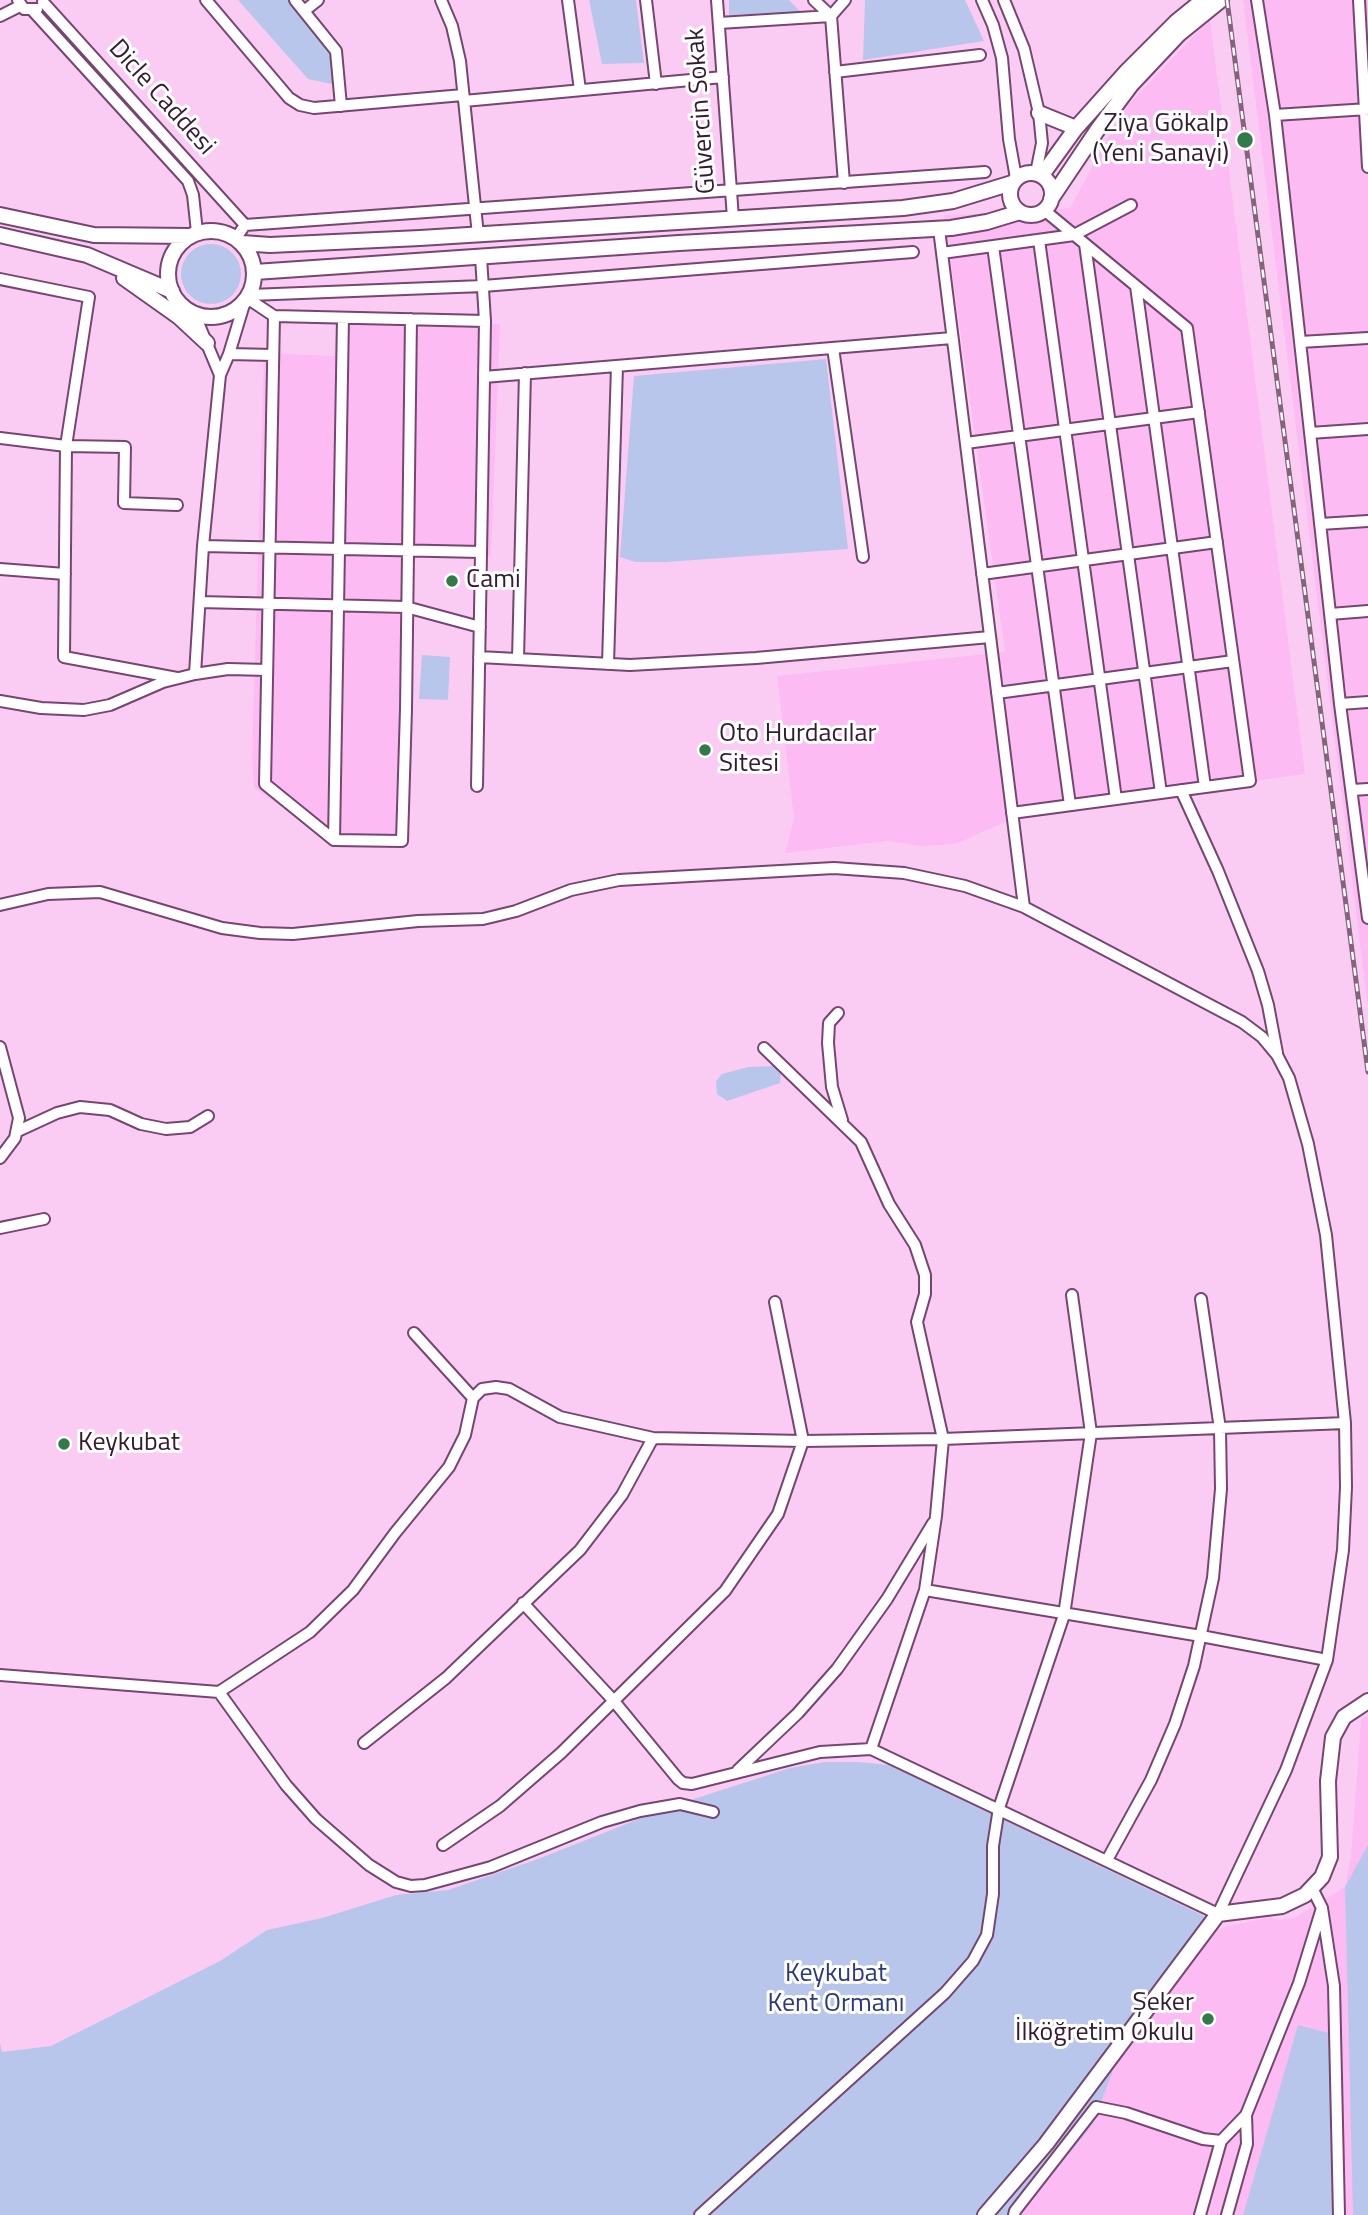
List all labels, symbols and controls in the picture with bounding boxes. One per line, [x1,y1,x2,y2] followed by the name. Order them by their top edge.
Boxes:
[681,27,723,195] street label: Güvercin Sokak
[101,34,221,162] street label: Dicle Caddesi
[1092,109,1229,170] place label: Ziya Gökalp (Yeni Sanayi)
[1235,130,1255,150] marker: Ziya Gökalp (Yeni Sanayi)
[466,565,521,597] place label: Cami
[444,573,460,589] marker: Cami
[719,719,877,780] place label: Oto Hurdacılar Sitesi
[697,742,713,758] marker: Oto Hurdacılar Sitesi
[78,1428,180,1460] place label: Keykubat
[56,1436,72,1452] marker: Keykubat
[768,1959,904,2021] park label: Keykubat Kent Ormanı
[1015,1988,1194,2050] place label: Şeker İlköğretim Okulu
[1200,2011,1216,2027] marker: Şeker İlköğretim Okulu

